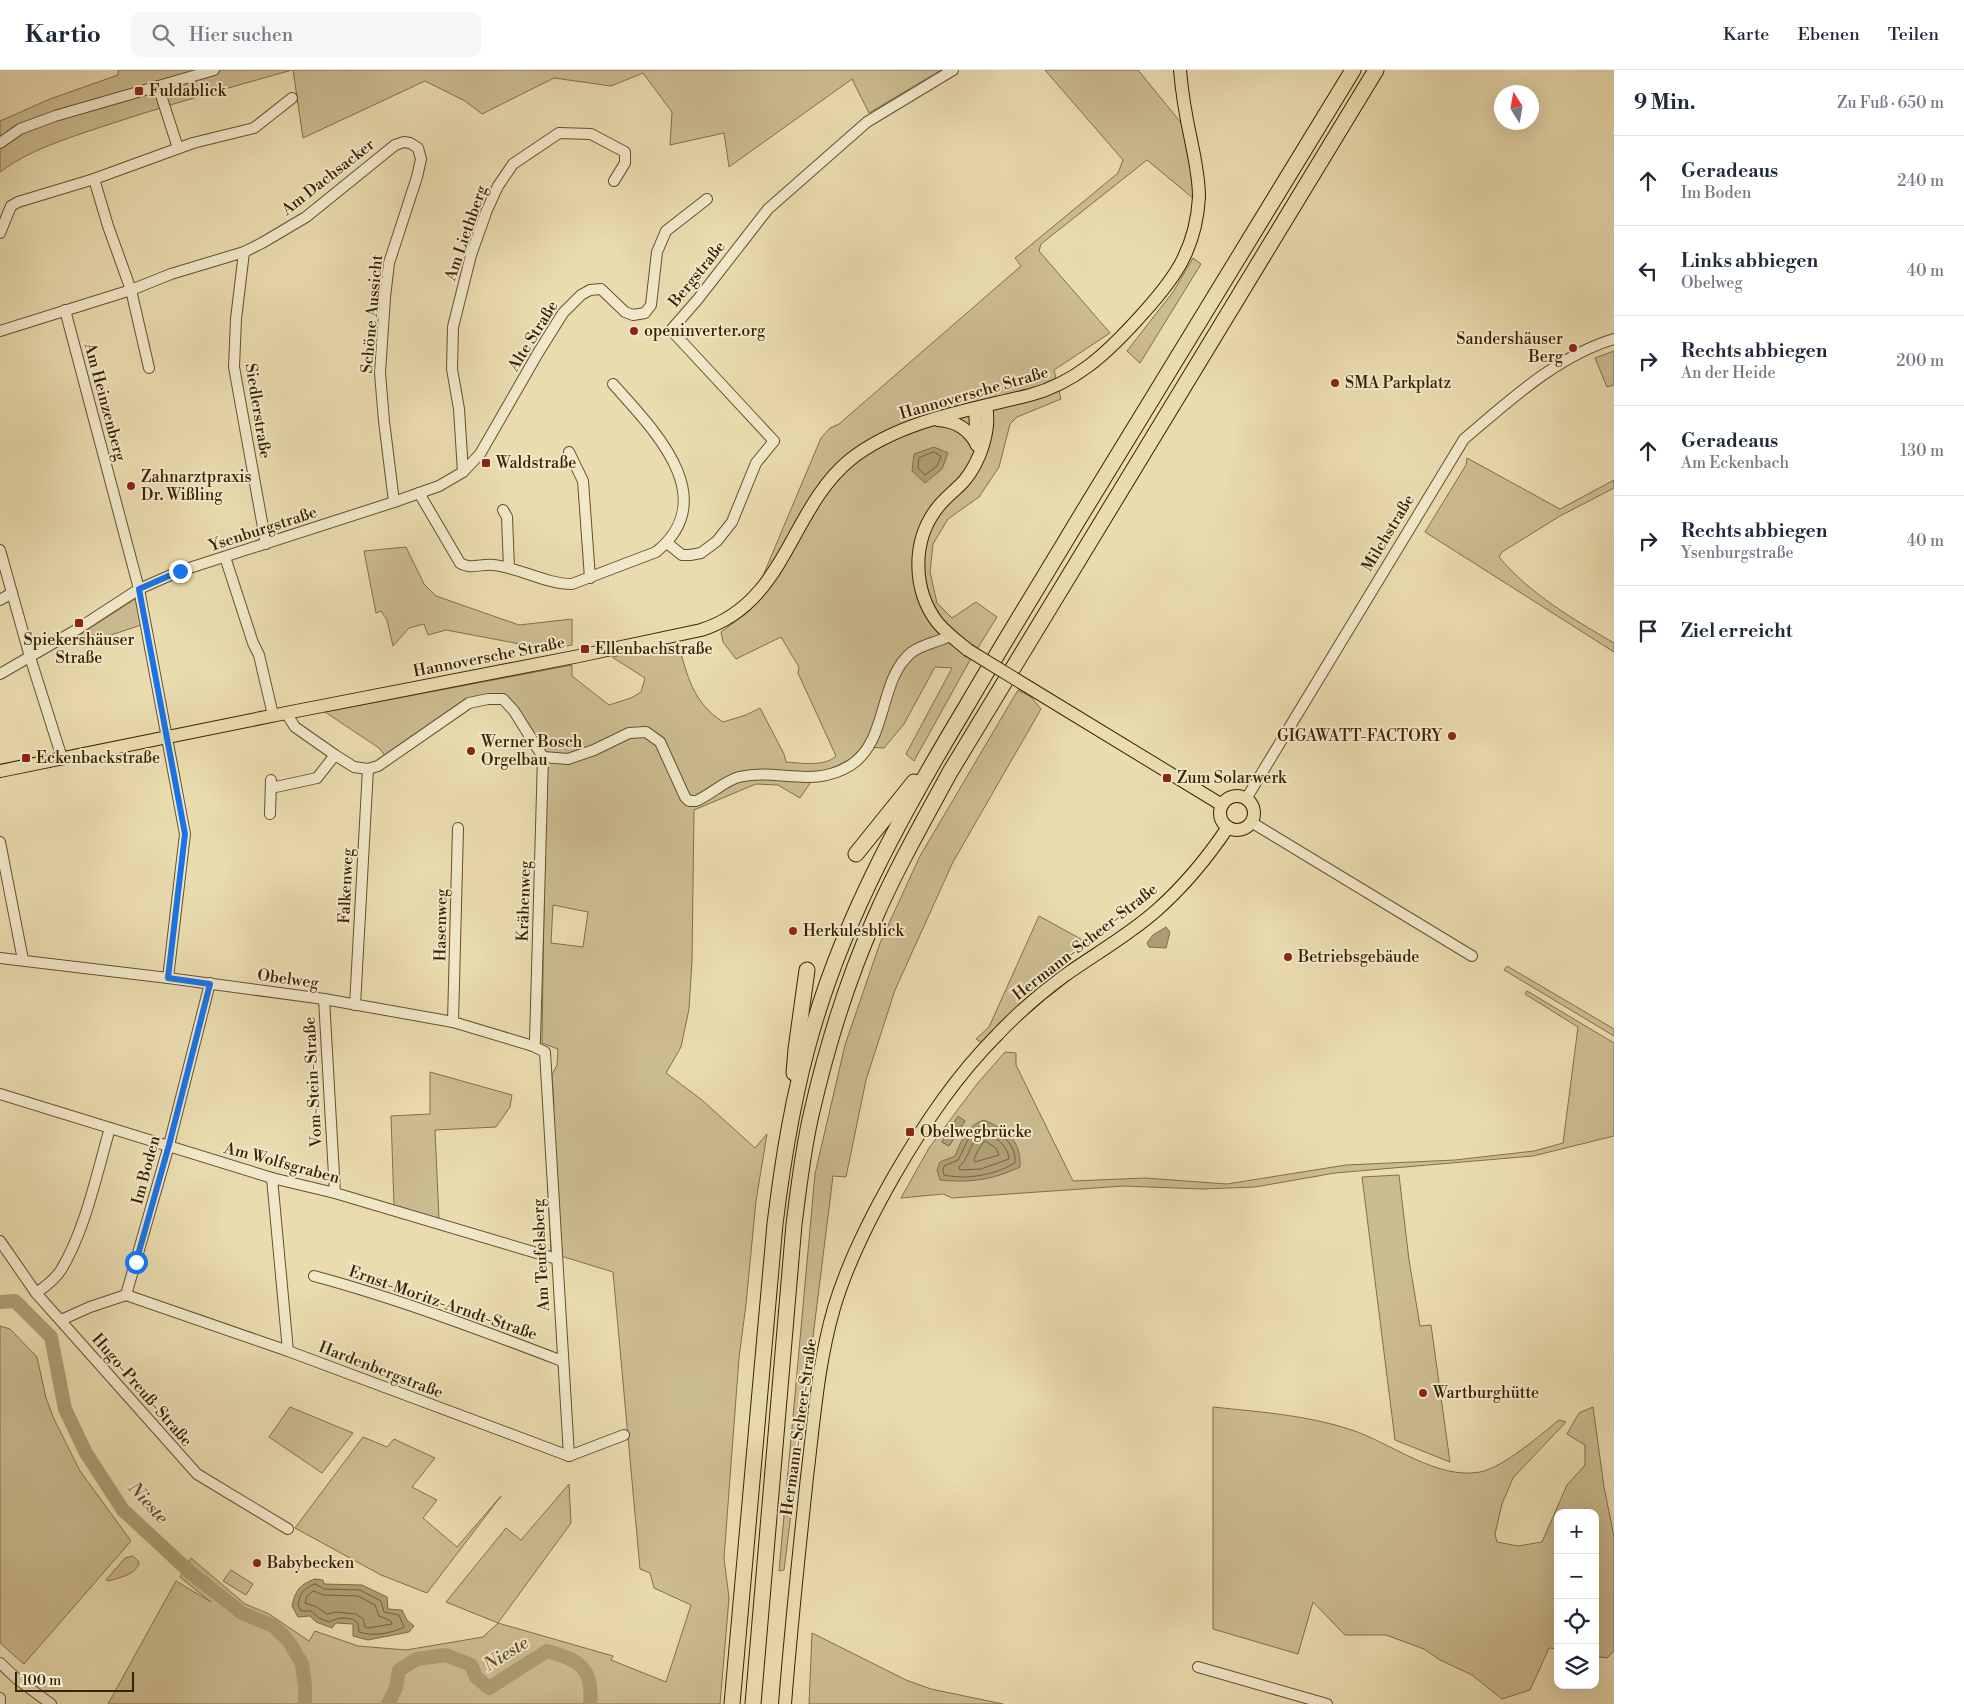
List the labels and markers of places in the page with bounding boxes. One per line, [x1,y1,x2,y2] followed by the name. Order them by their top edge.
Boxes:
[149,81,228,101] place label: Fuldablick
[133,85,145,97] marker: Fuldablick
[644,321,766,341] place label: openinverter.org
[628,325,640,337] marker: openinverter.org
[1456,329,1564,367] place label: Sandershäuser Berg
[1567,342,1579,354] marker: Sandershäuser Berg
[1345,373,1451,393] place label: SMA Parkplatz
[1329,377,1341,389] marker: SMA Parkplatz
[495,453,576,473] place label: Waldstraße
[480,457,492,469] marker: Waldstraße
[141,467,252,505] place label: Zahnarztpraxis Dr. Wißling
[125,480,137,492] marker: Zahnarztpraxis Dr. Wißling
[73,617,85,629] marker: Spiekershäuser Straße
[24,630,134,668] place label: Spiekershäuser Straße
[595,639,713,659] place label: Ellenbachstraße
[579,643,591,655] marker: Ellenbachstraße
[1277,726,1443,746] place label: GIGAWATT-FACTORY
[1446,730,1458,742] marker: GIGAWATT-FACTORY
[480,732,583,770] place label: Werner Bosch Orgelbau
[465,745,477,757] marker: Werner Bosch Orgelbau
[36,748,160,768] place label: Eckenbackstraße
[20,752,32,764] marker: Eckenbackstraße
[1177,768,1288,788] place label: Zum Solarwerk
[1161,772,1173,784] marker: Zum Solarwerk
[803,921,906,941] place label: Herkulesblick
[787,925,799,937] marker: Herkulesblick
[1297,947,1419,967] place label: Betriebsgebäude
[1282,951,1294,963] marker: Betriebsgebäude
[920,1122,1032,1142] place label: Obelwegbrücke
[904,1126,916,1138] marker: Obelwegbrücke
[1432,1383,1539,1403] place label: Wartburghütte
[1417,1387,1429,1399] marker: Wartburghütte
[266,1553,355,1573] place label: Babybecken
[251,1557,263,1569] marker: Babybecken

